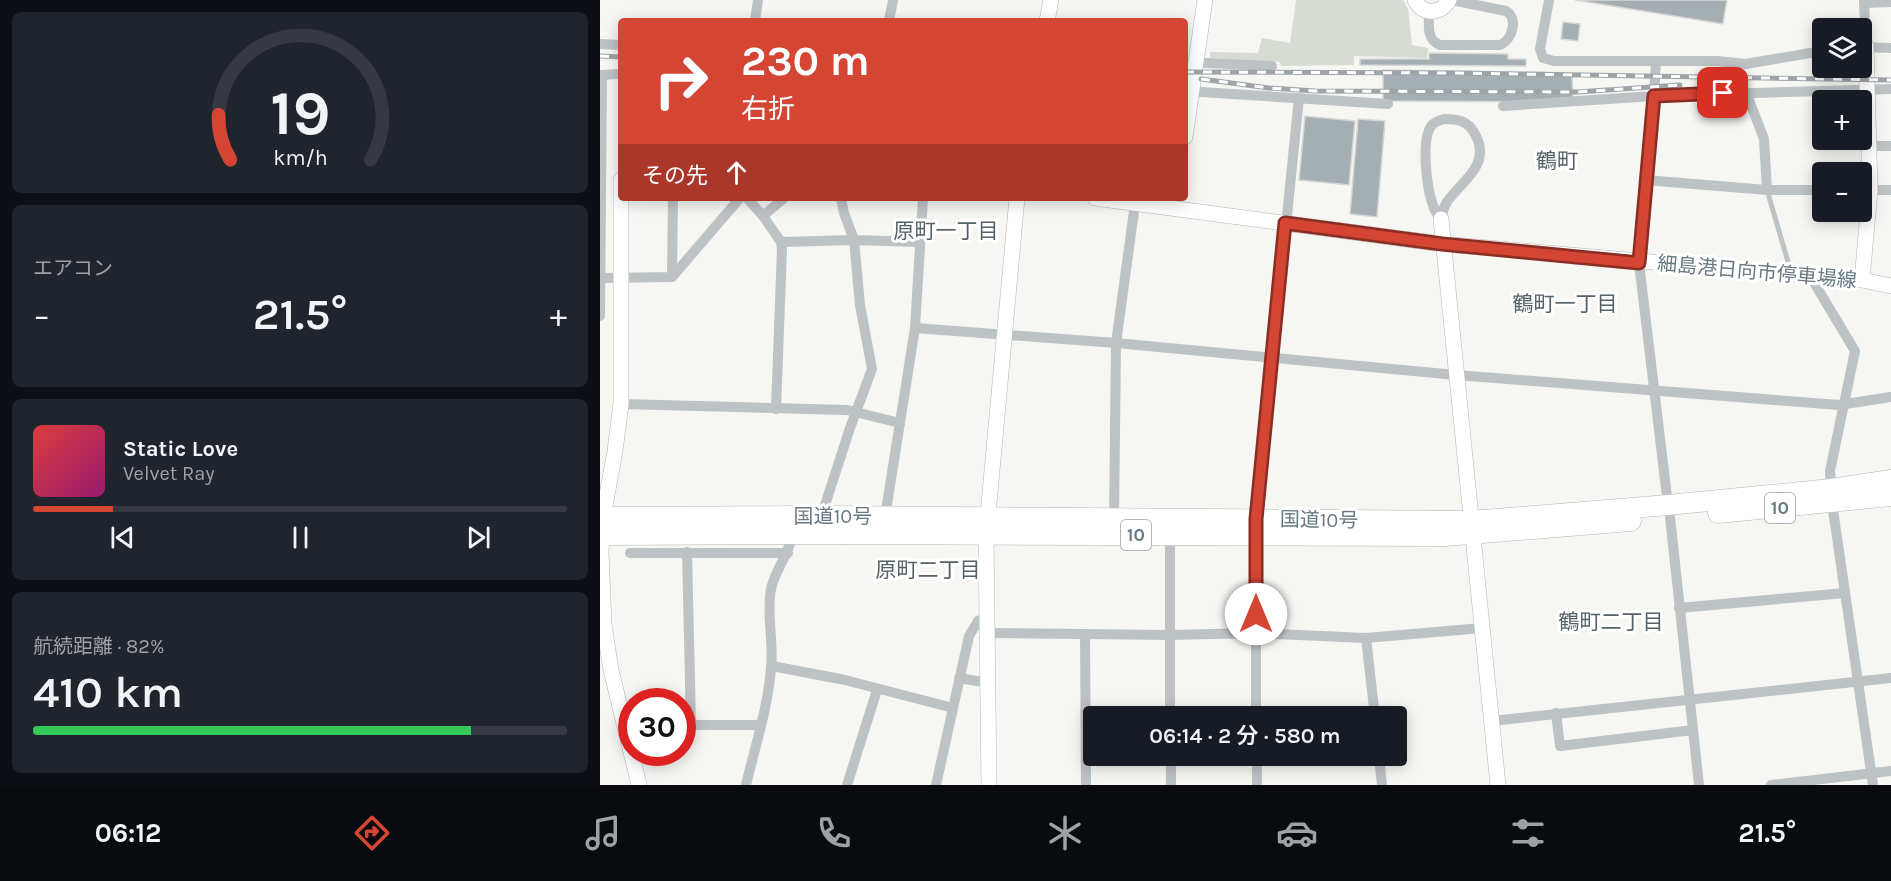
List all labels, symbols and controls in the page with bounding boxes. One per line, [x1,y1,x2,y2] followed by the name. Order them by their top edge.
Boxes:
[1812,18,1872,222] map controls
[1812,18,1872,78] button: layers
[741,36,870,86] text: 230 m
[642,42,720,120] icon: right
[1697,67,1748,118] pin
[1706,76,1739,109] icon: arrive
[270,77,330,150] text: 19
[1812,90,1872,150] button: +
[741,93,795,125] text: 右折
[273,145,327,170] text: km/h
[1536,149,1578,173] district label: 鶴町
[720,156,753,189] icon: ahead
[1812,162,1872,222] button: −
[642,163,708,189] text: その先
[894,219,999,243] district label: 原町一丁目
[1656,252,1858,292] street label: 細島港日向市停車場線
[33,257,113,280] text: エアコン
[253,288,347,340] text: 21.5°
[1513,292,1618,316] district label: 鶴町一丁目
[33,296,50,334] text: −
[550,296,567,334] text: +
[123,436,238,462] text: Static Love
[123,462,215,485] text: Velvet Ray
[1765,493,1795,523] road number: 10
[794,505,872,528] street label: 国道10号
[1280,508,1358,532] street label: 国道10号
[1121,520,1151,550] road number: 10
[106,521,139,554] icon: previous
[284,521,317,554] icon: pause
[462,521,495,554] icon: next
[876,558,981,582] district label: 原町二丁目
[1224,582,1288,646] position arrow
[1559,610,1664,634] district label: 鶴町二丁目
[33,635,164,658] text: 航続距離 · 82%
[33,666,183,718] text: 410 km
[618,688,696,766] speed limit sign: 30
[1149,723,1341,749] text: 06:14 · 2 分 · 580 m
[351,812,393,854] icon: directions
[582,812,624,854] icon: music
[813,812,855,854] icon: phone
[1044,812,1086,854] icon: climate
[1276,812,1318,854] icon: car
[1507,812,1549,854] icon: filters
[95,817,161,849] text: 06:12
[1738,817,1796,849] text: 21.5°

